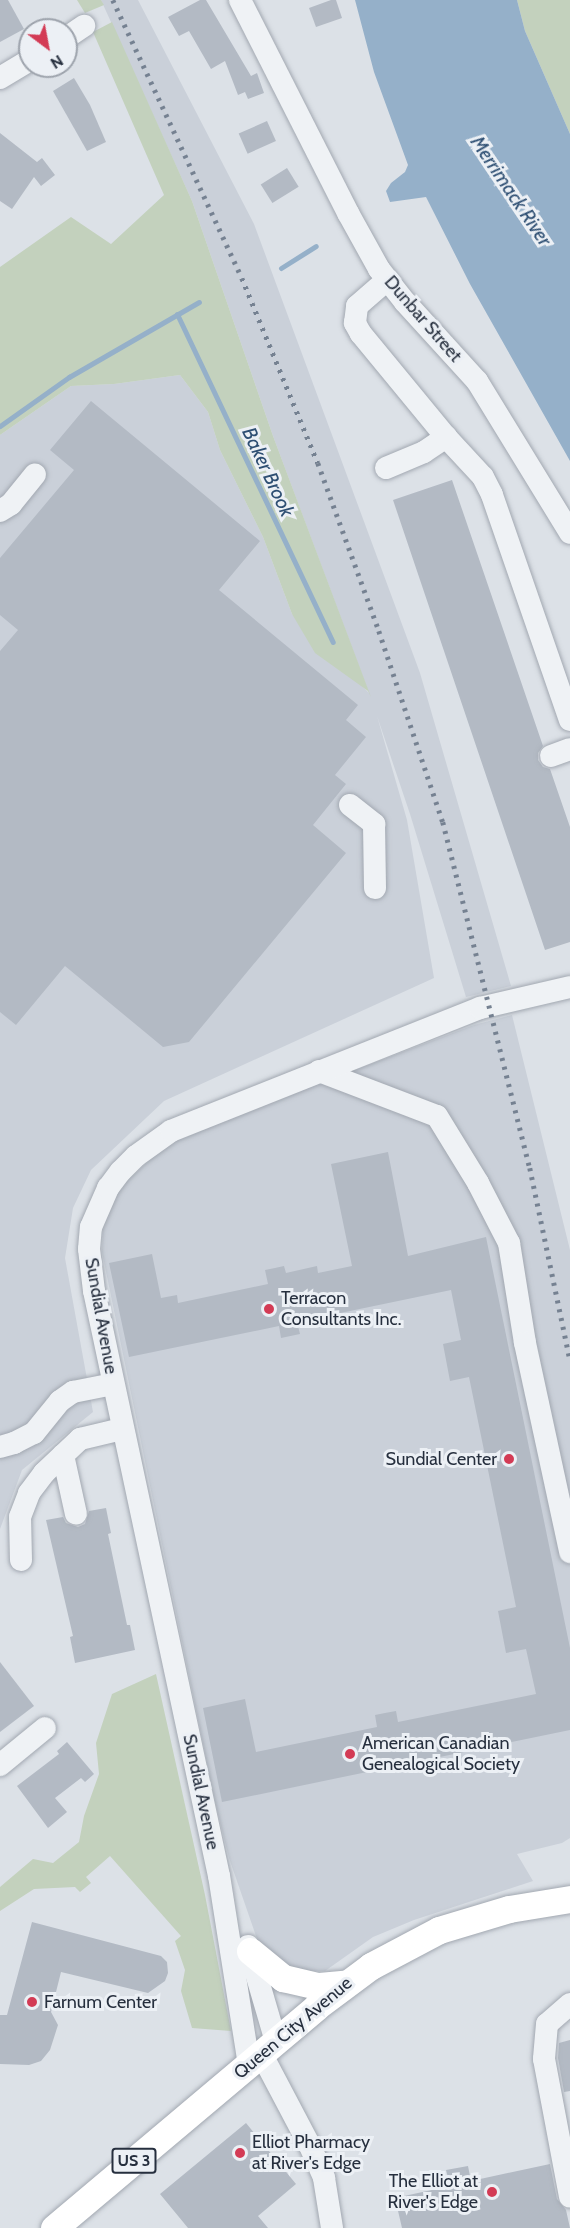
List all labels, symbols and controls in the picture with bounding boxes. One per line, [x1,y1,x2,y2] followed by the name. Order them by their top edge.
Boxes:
[18,18,78,78] north arrow
[47,51,67,73] text: N
[465,131,557,251] water label: Merrimack River
[380,271,466,367] street label: Dunbar Street
[237,423,299,521] water label: Baker Brook
[80,1256,122,1376] street label: Sundial Avenue
[281,1288,401,1330] place label: Terracon Consultants Inc.
[262,1302,276,1316] marker: Terracon Consultants Inc.
[385,1448,497,1470] place label: Sundial Center
[502,1452,516,1466] marker: Sundial Center
[178,1732,224,1852] street label: Sundial Avenue
[362,1733,520,1776] place label: American Canadian Genealogical Society
[343,1747,357,1761] marker: American Canadian Genealogical Society
[230,1972,356,2084] street label: Queen City Avenue
[44,1991,157,2013] place label: Farnum Center
[25,1995,39,2009] marker: Farnum Center
[252,2132,370,2174] place label: Elliot Pharmacy at River's Edge
[233,2146,247,2160] marker: Elliot Pharmacy at River's Edge
[112,2148,156,2174] road number: US 3
[388,2171,478,2214] place label: The Elliot at River's Edge
[483,2183,501,2201] marker: The Elliot at River's Edge

